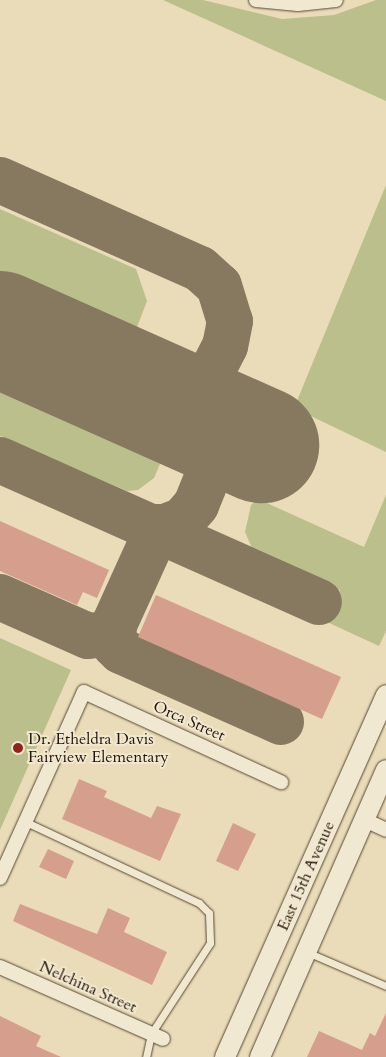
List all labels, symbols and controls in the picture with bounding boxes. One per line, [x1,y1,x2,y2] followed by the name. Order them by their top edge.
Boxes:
[150,697,228,745] street label: Orca Street
[28,729,169,767] place label: Dr. Etheldra Davis Fairview Elementary
[12,742,24,754] marker: Dr. Etheldra Davis Fairview Elementary
[273,818,339,934] street label: East 15th Avenue
[36,957,140,1017] street label: Nelchina Street

